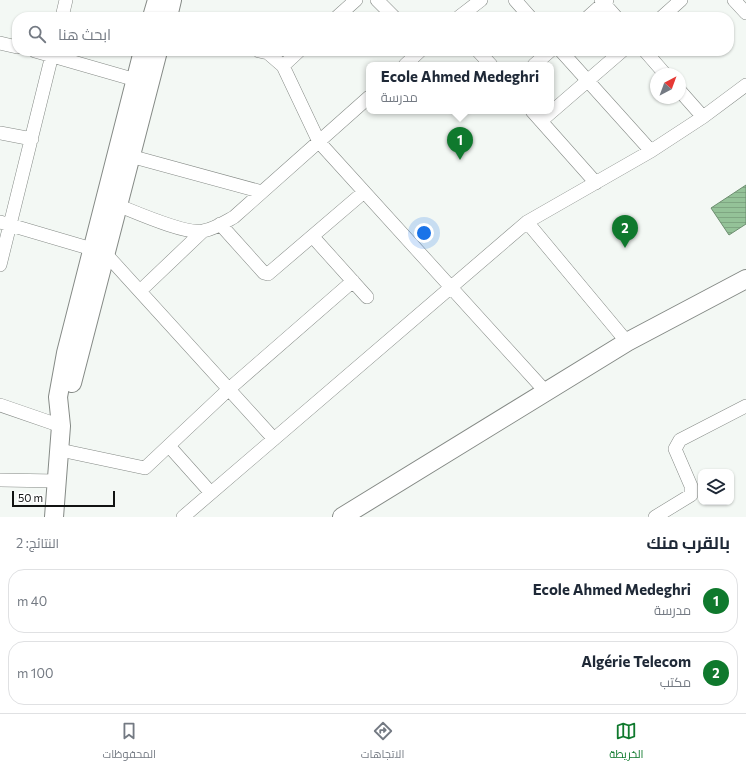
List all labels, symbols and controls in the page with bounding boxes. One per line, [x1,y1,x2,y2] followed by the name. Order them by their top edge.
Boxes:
[12,12,734,56] search box
[26,23,48,45] icon: search
[58,25,111,43] text: ابحث هنا
[366,62,554,114] popup
[381,67,539,85] text: Ecole Ahmed Medeghri
[650,68,686,104] north arrow
[381,89,418,105] text: مدرسة
[447,127,473,160] pin: 1
[612,215,638,248] pin: 2
[414,223,434,243] your location
[698,469,734,505] map controls
[698,469,734,505] button: layers
[12,489,115,508] scale bar
[18,491,43,504] text: 50 m
[647,532,730,553] text: بالقرب منك
[16,535,59,551] text: النتائج: 2
[533,580,691,598] text: Ecole Ahmed Medeghri
[17,593,47,609] text: 40 m
[713,593,719,609] text: 1
[654,602,691,618] text: مدرسة
[581,652,691,670] text: Algérie Telecom
[17,665,53,681] text: 100 m
[712,665,720,681] text: 2
[660,674,691,690] text: مكتب
[102,720,156,764] tab: المحفوظات
[361,720,404,764] tab: الاتجاهات
[609,720,644,764] tab: الخريطة

